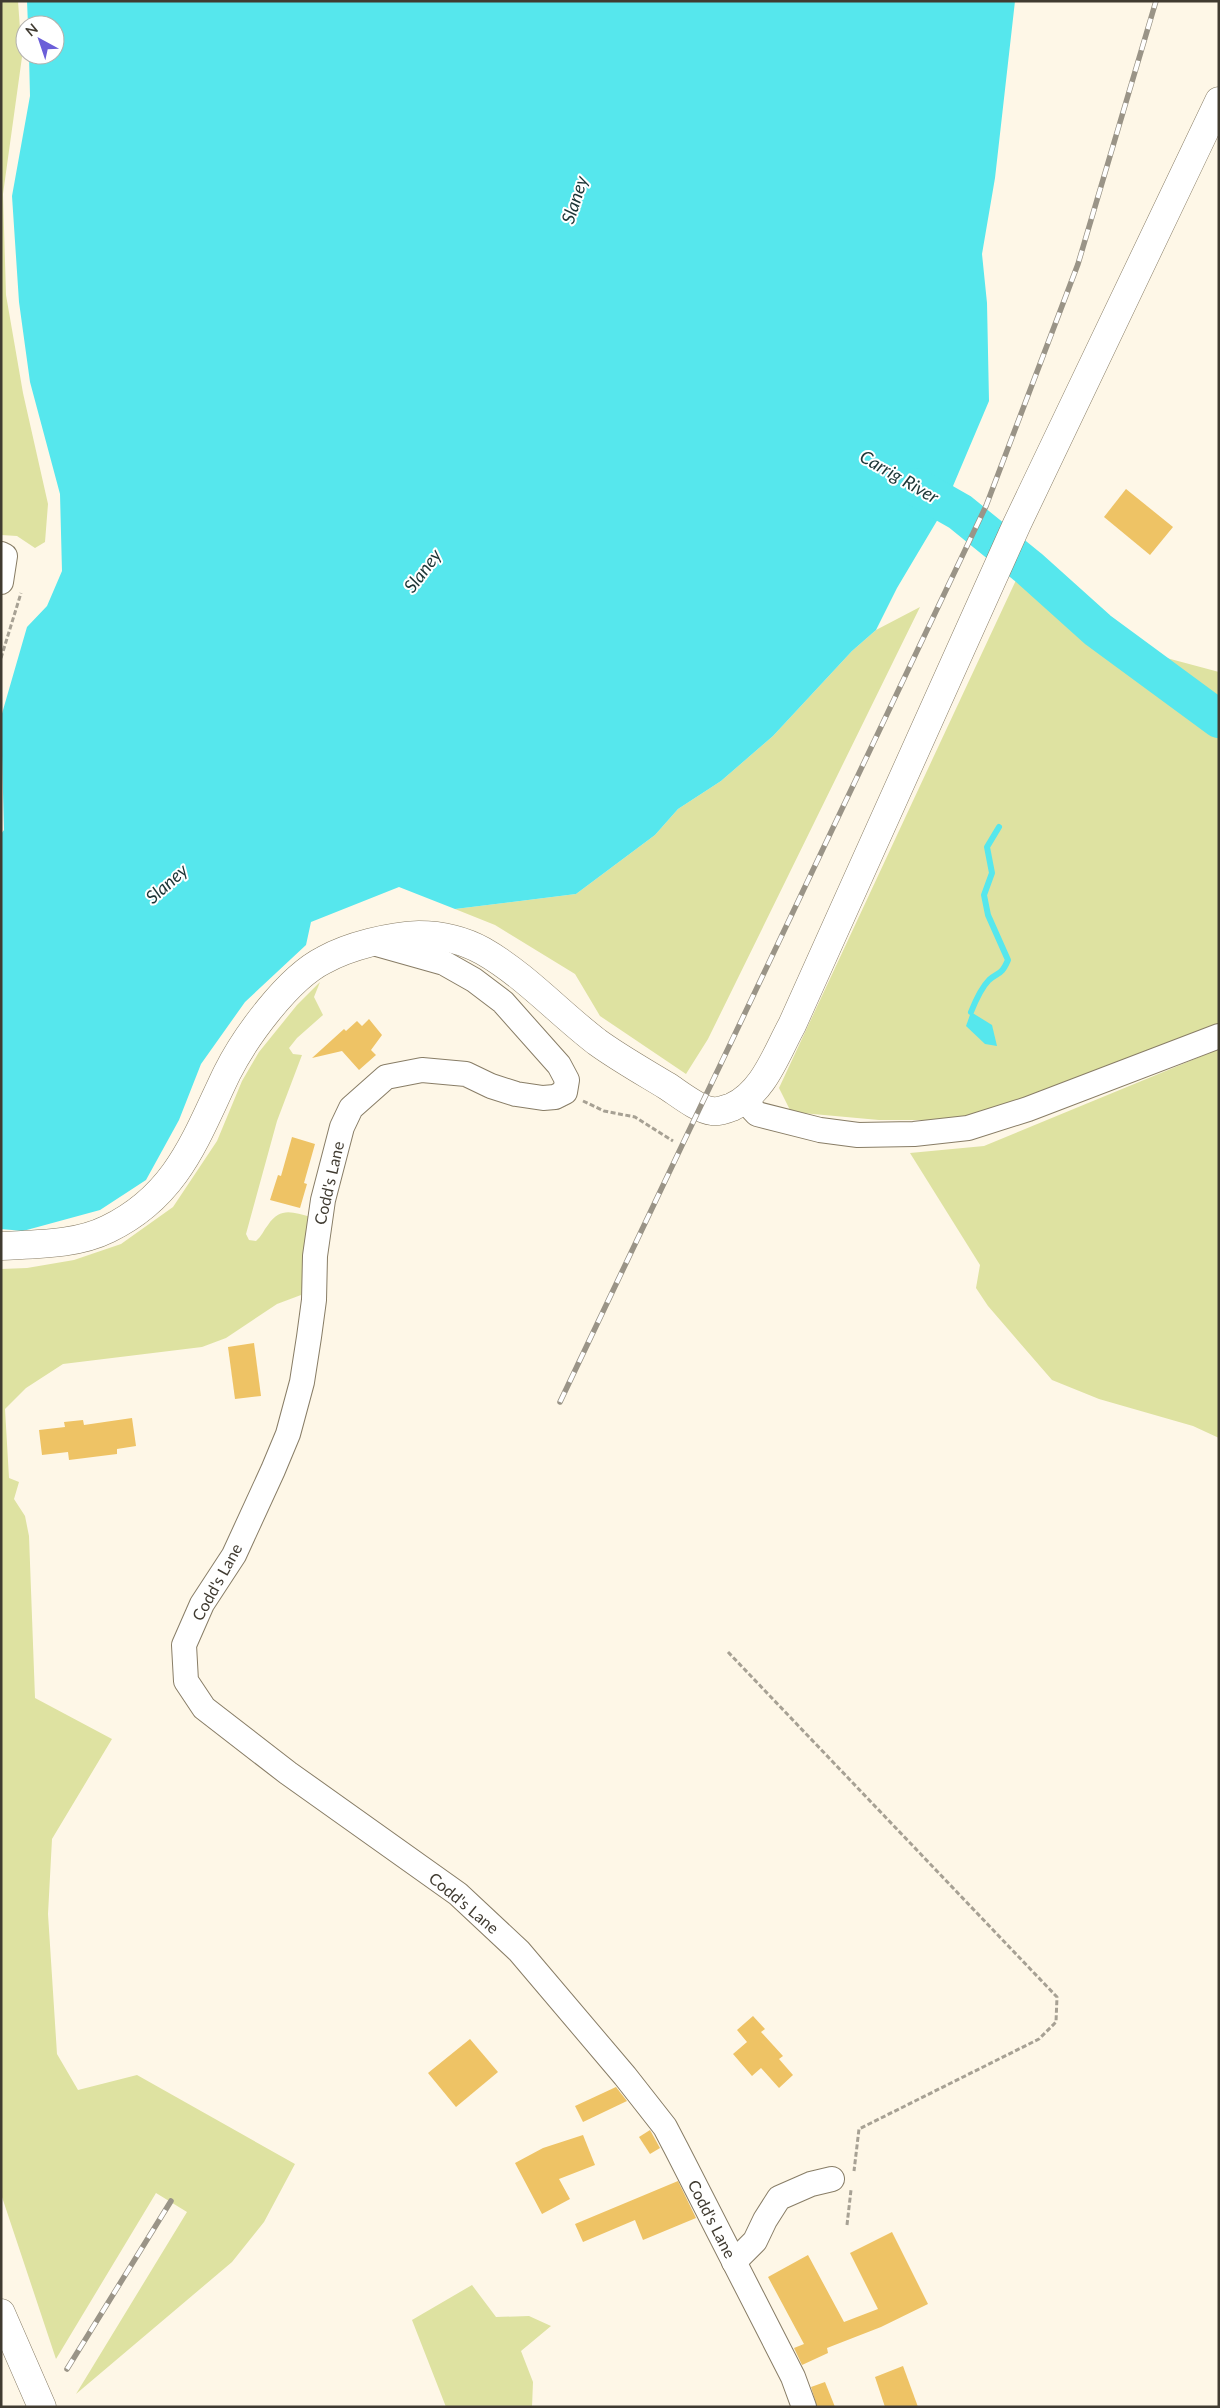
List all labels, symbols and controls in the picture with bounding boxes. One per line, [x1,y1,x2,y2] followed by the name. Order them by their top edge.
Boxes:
[15,15,65,65] north arrow
[22,20,41,40] text: N
[556,173,592,226] water label: Slaney
[856,445,944,508] water label: Carrig River
[399,544,446,597] water label: Slaney
[141,859,192,908] water label: Slaney
[310,1139,347,1227] street label: Codd's Lane
[188,1540,246,1624] street label: Codd's Lane
[426,1868,503,1937] street label: Codd's Lane
[685,2176,740,2261] street label: Codd's Lane

